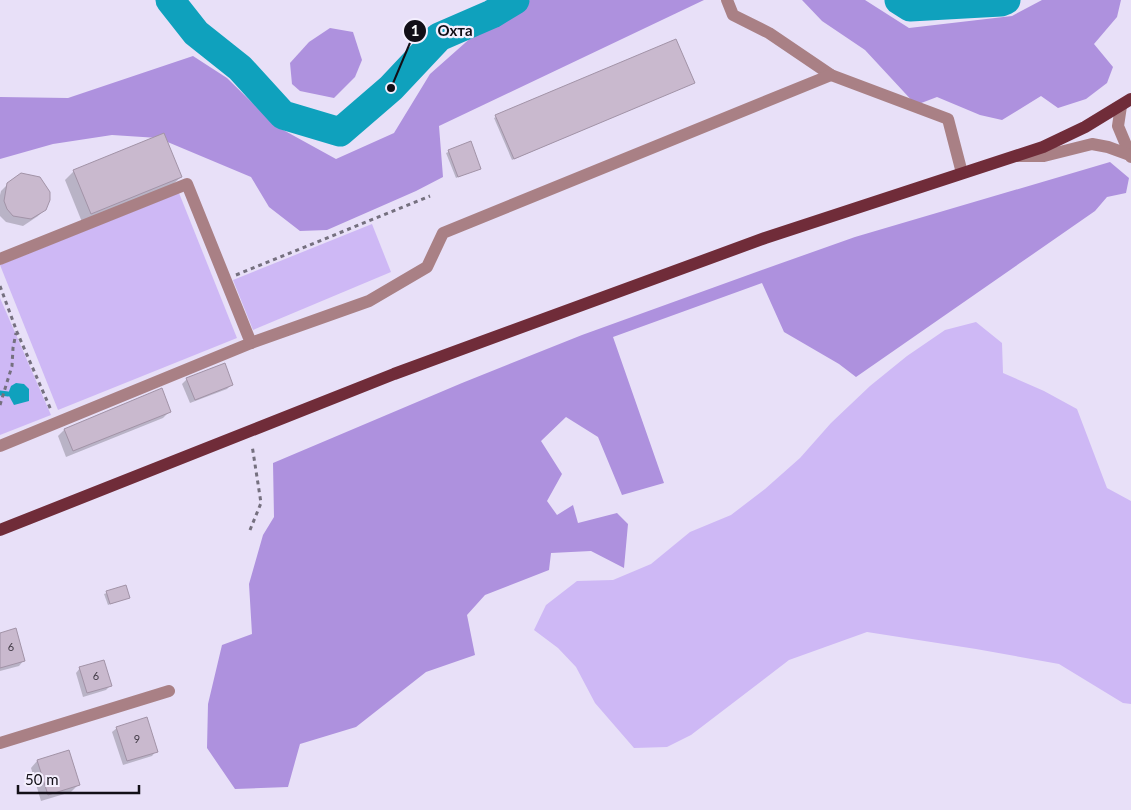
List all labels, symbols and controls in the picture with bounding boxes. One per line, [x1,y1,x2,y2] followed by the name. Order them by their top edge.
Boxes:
[402,16,482,46] callout: Охта
[411,21,419,39] text: 1
[438,21,473,39] text: Охта
[8,640,14,653] house number: 6
[93,669,99,682] house number: 6
[134,732,140,745] house number: 9
[18,762,139,794] scale bar
[25,770,59,788] text: 50 m

